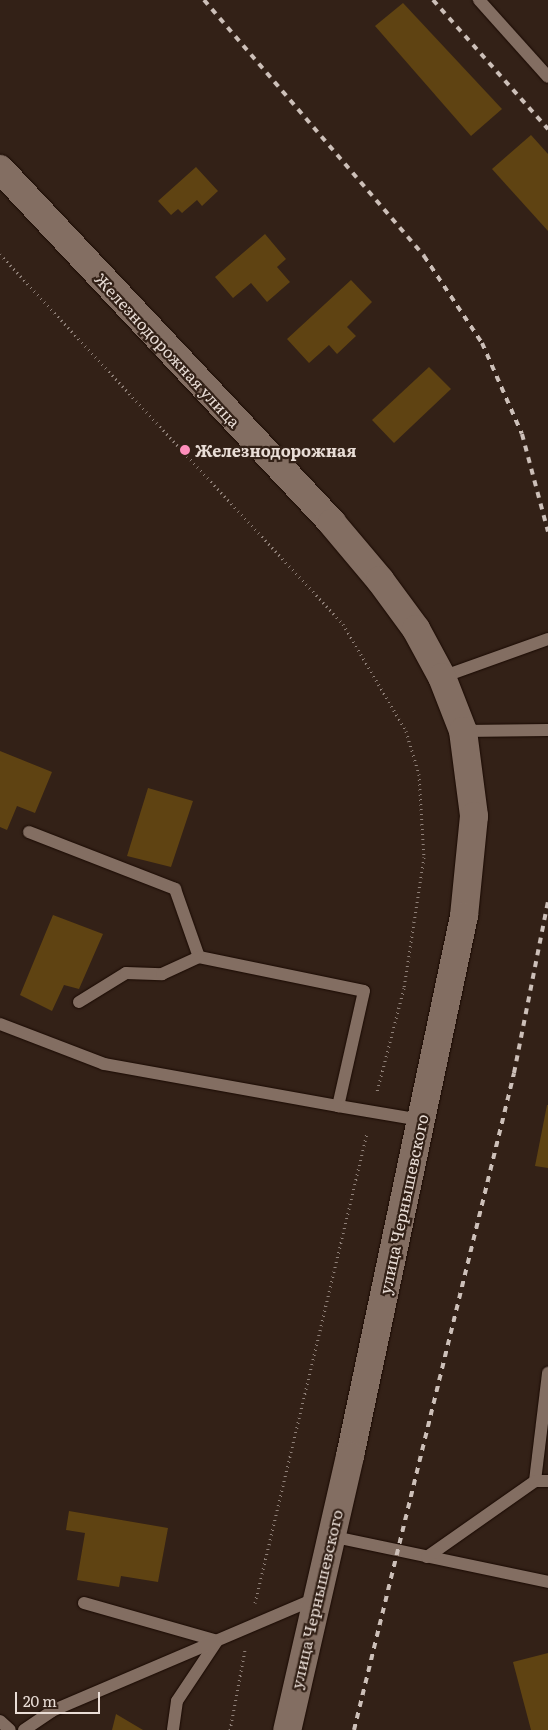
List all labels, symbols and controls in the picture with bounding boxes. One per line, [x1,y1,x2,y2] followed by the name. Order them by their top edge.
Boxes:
[91,269,245,431] street label: Железнодорожная улица
[195,440,356,460] place label: Железнодорожная
[179,444,191,456] marker: Железнодорожная
[375,1112,431,1296] street label: улица Чернышевского
[286,1507,346,1691] street label: улица Чернышевского
[18,1682,102,1714] scale bar
[23,1689,57,1712] text: 20 m

